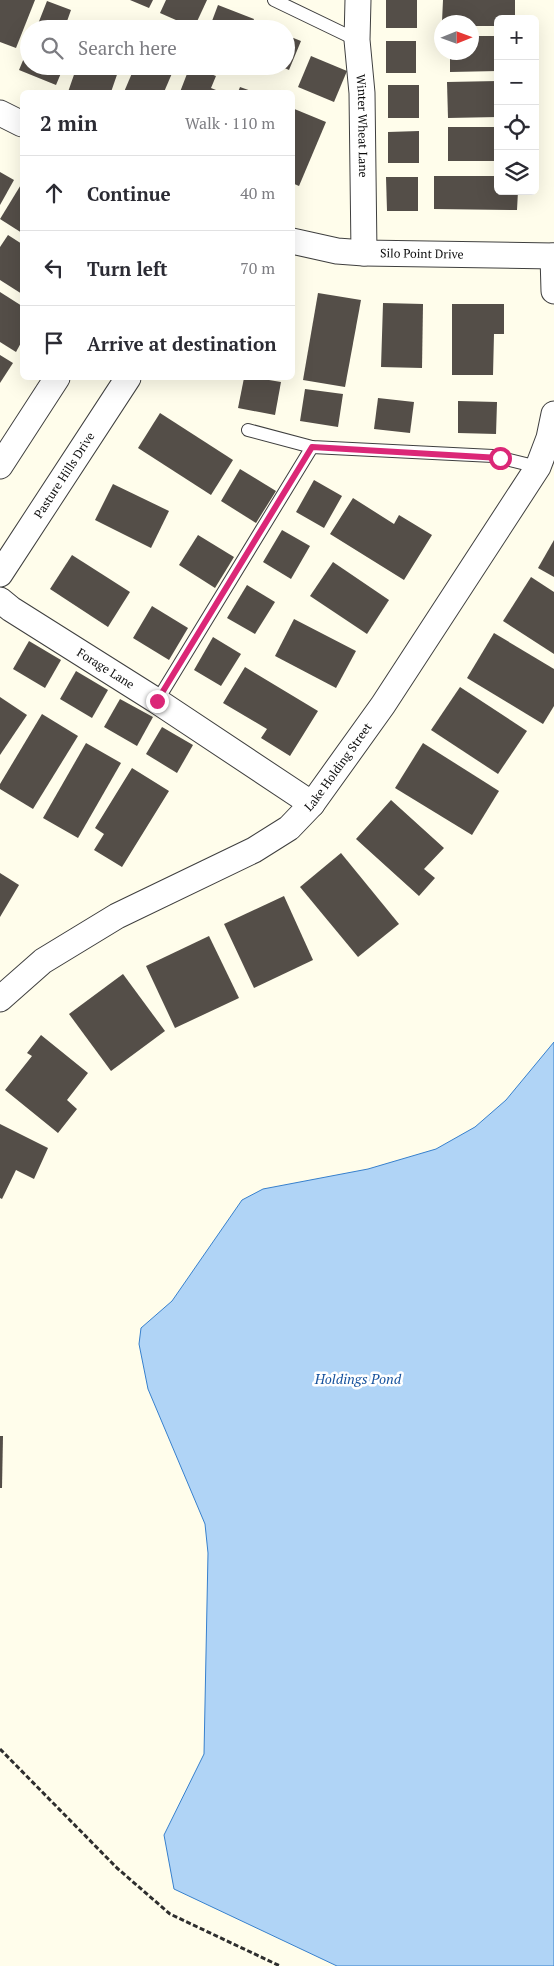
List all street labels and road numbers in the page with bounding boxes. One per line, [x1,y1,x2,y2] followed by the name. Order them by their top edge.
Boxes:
[353,73,371,178] street label: Winter Wheat Lane
[380,245,464,262] street label: Silo Point Drive
[31,429,98,521] street label: Pasture Hills Drive
[74,645,137,692] street label: Forage Lane
[301,719,375,814] street label: Lake Holding Street

